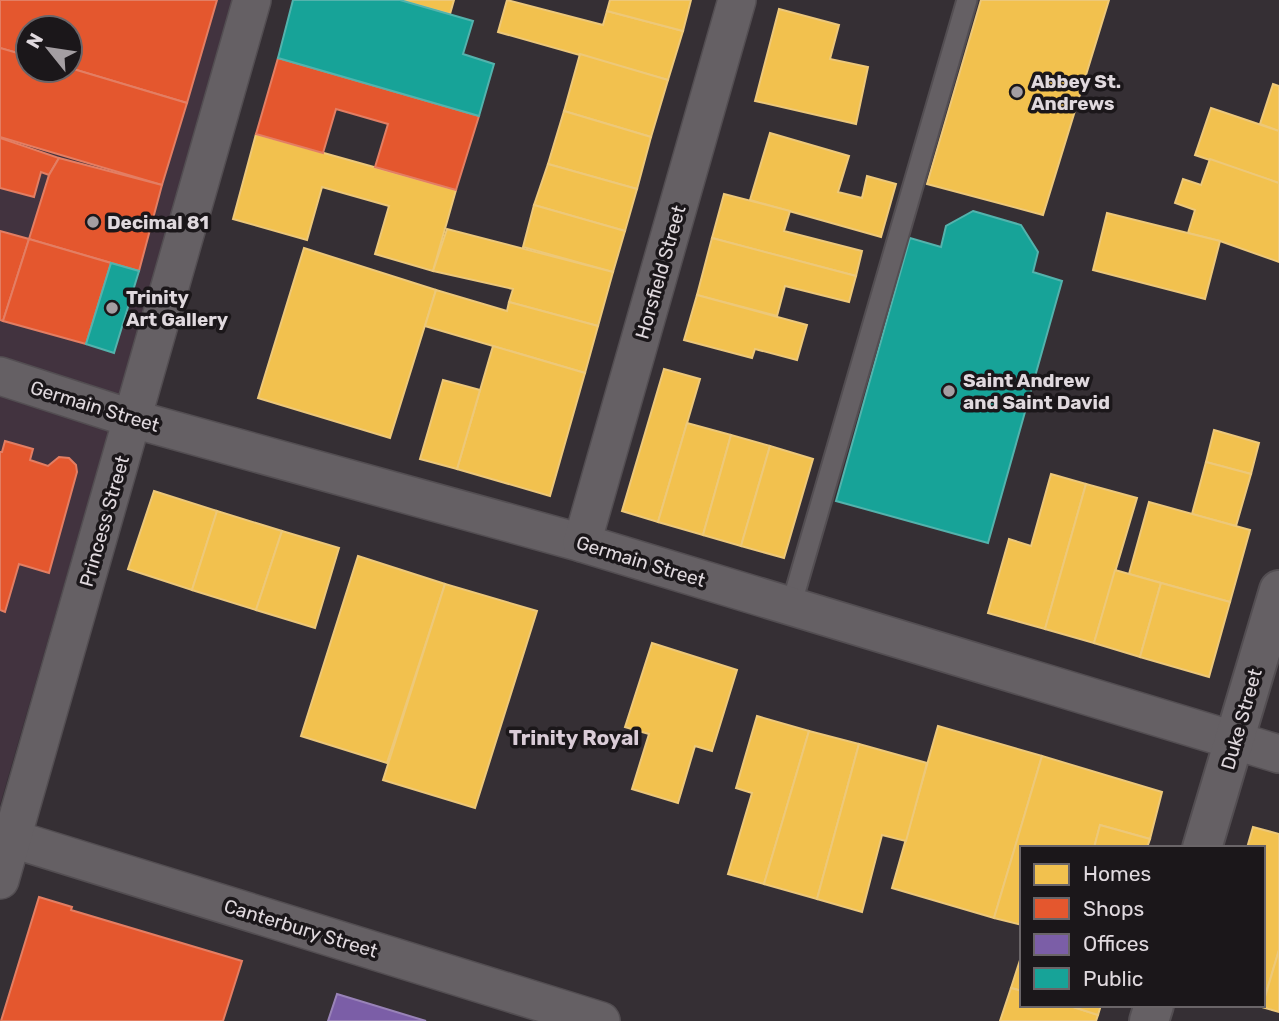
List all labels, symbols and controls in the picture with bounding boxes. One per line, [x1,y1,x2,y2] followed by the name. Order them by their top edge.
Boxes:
[14,14,84,84] north arrow
[21,29,48,52] text: N
[1031,70,1121,115] place label: Abbey St. Andrews
[1009,84,1025,100] marker: Abbey St. Andrews
[630,202,691,342] street label: Horsfield Street
[107,211,209,234] place label: Decimal 81
[85,214,101,230] marker: Decimal 81
[126,286,229,331] place label: Trinity Art Gallery
[104,300,120,316] marker: Trinity Art Gallery
[963,369,1110,414] place label: Saint Andrew and Saint David
[27,376,163,437] street label: Germain Street
[941,383,957,399] marker: Saint Andrew and Saint David
[75,452,134,589] street label: Princess Street
[573,531,709,592] street label: Germain Street
[1216,665,1267,772] street label: Duke Street
[509,725,639,750] district label: Trinity Royal
[1020,846,1265,1007] legend
[1083,861,1151,886] text: Homes
[221,894,381,963] street label: Canterbury Street
[1083,896,1144,921] text: Shops
[1083,931,1149,956] text: Offices
[1083,966,1143,991] text: Public

